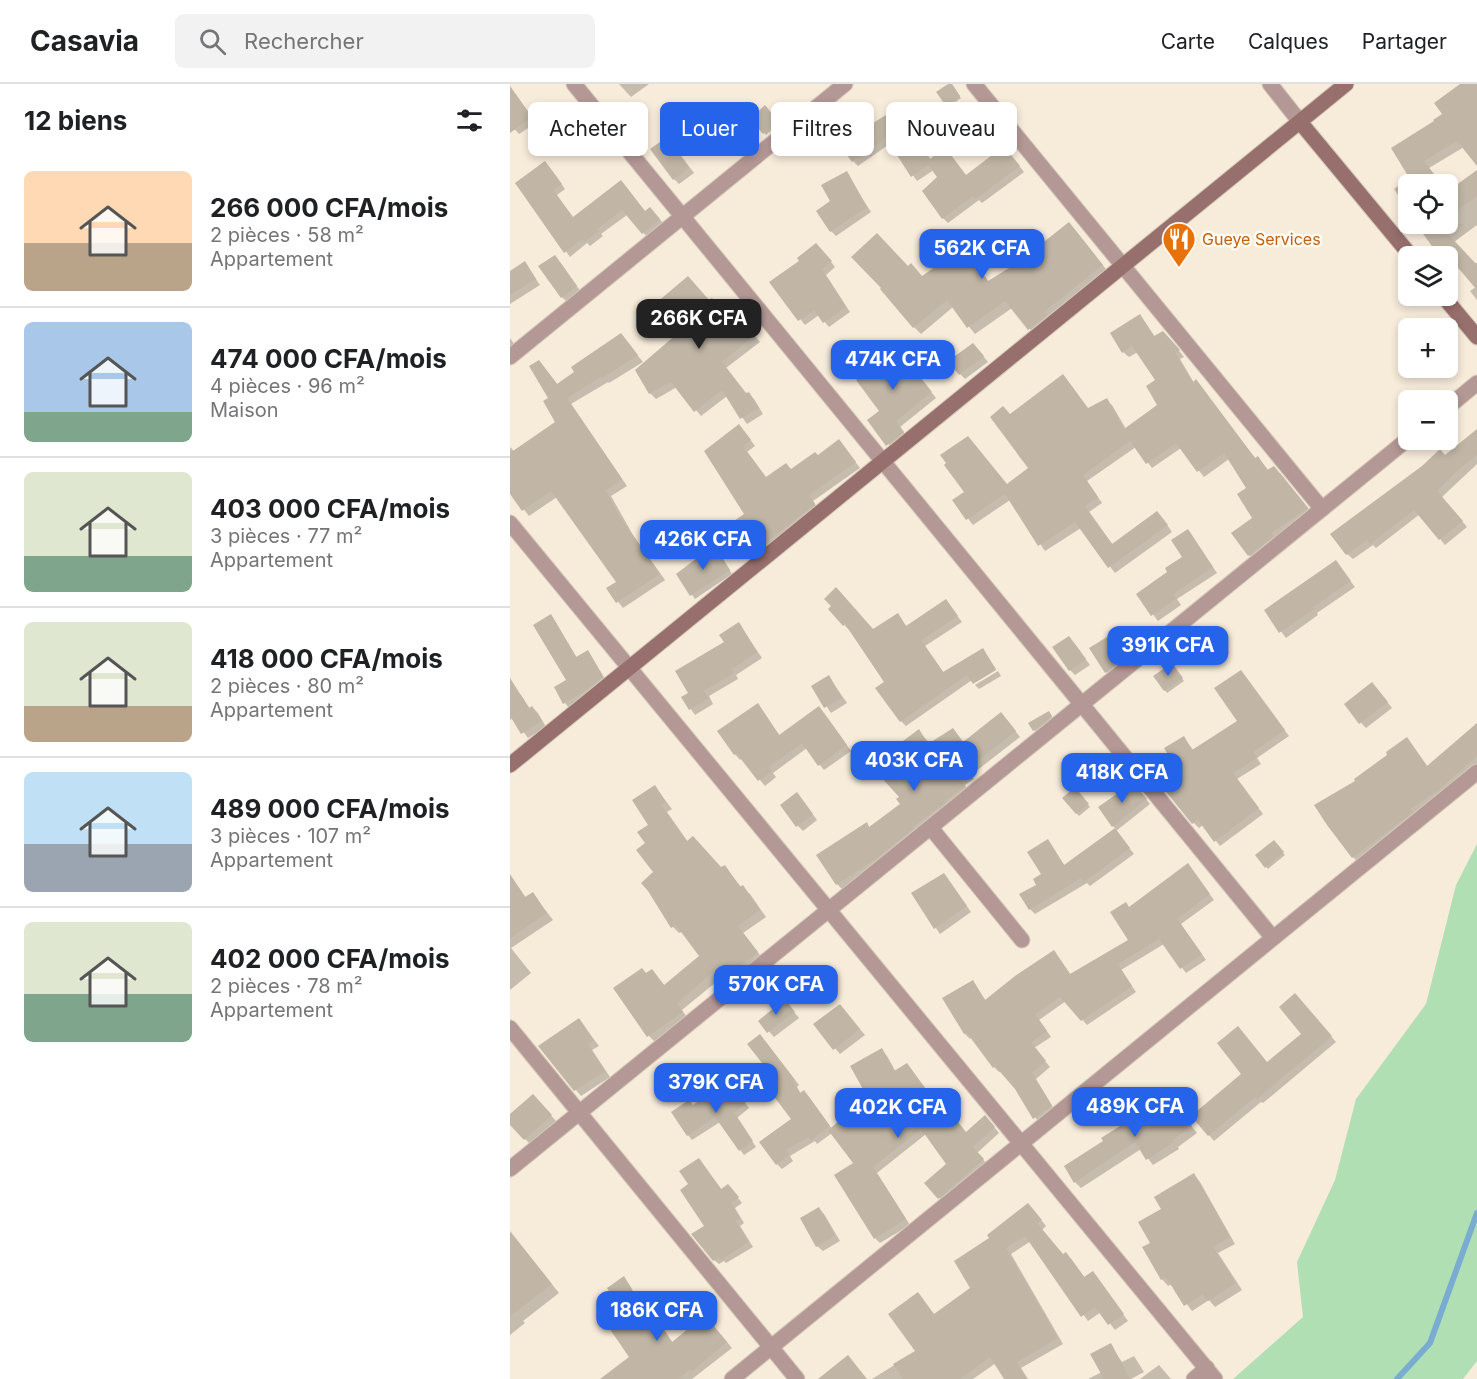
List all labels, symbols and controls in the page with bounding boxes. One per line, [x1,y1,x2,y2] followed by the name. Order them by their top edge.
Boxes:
[175,14,595,68] search box
[30,24,139,58] text: Casavia
[196,25,229,58] icon: search
[244,28,364,54] text: Rechercher
[1161,29,1215,54] text: Carte
[1248,29,1329,54] text: Calques
[1362,29,1447,54] text: Partager
[528,102,648,156] chip: Acheter
[660,102,759,156] chip: Louer
[771,102,874,156] chip: Filtres
[886,102,1017,156] chip: Nouveau
[453,104,486,137] icon: filters
[24,105,127,136] text: 12 biens
[1398,174,1458,450] map controls
[1398,174,1458,234] button: locate
[210,192,448,223] text: 266 000 CFA/mois
[72,195,144,267] icon: home
[1161,221,1197,268] restaurant icon: Gueye Services
[210,223,364,247] text: 2 pièces · 58 m²
[920,229,1044,280] pin: 562K CFA
[1202,229,1321,249] place label: Gueye Services
[933,236,1031,260] text: 562K CFA
[1398,246,1458,306] button: layers
[210,247,333,271] text: Appartement
[637,299,761,350] pin: 266K CFA
[650,306,748,330] text: 266K CFA
[1398,318,1458,378] button: +
[831,340,955,391] pin: 474K CFA
[210,343,447,374] text: 474 000 CFA/mois
[72,346,144,418] icon: home
[845,347,941,371] text: 474K CFA
[210,374,365,398] text: 4 pièces · 96 m²
[1398,390,1458,450] button: −
[210,398,279,422] text: Maison
[210,493,450,524] text: 403 000 CFA/mois
[72,496,144,568] icon: home
[641,520,765,571] pin: 426K CFA
[210,524,362,548] text: 3 pièces · 77 m²
[654,527,752,551] text: 426K CFA
[210,548,333,572] text: Appartement
[1106,626,1230,677] pin: 391K CFA
[1121,633,1215,657] text: 391K CFA
[210,643,443,674] text: 418 000 CFA/mois
[72,646,144,718] icon: home
[210,674,364,698] text: 2 pièces · 80 m²
[210,698,333,722] text: Appartement
[852,741,976,792] pin: 403K CFA
[865,748,963,772] text: 403K CFA
[1060,753,1184,804] pin: 418K CFA
[1075,760,1169,784] text: 418K CFA
[210,793,450,824] text: 489 000 CFA/mois
[72,796,144,868] icon: home
[210,824,371,848] text: 3 pièces · 107 m²
[210,848,333,872] text: Appartement
[210,943,450,974] text: 402 000 CFA/mois
[72,946,144,1018] icon: home
[714,965,838,1016] pin: 570K CFA
[728,972,824,996] text: 570K CFA
[210,974,363,998] text: 2 pièces · 78 m²
[210,998,333,1022] text: Appartement
[654,1063,778,1114] pin: 379K CFA
[668,1070,764,1094] text: 379K CFA
[1073,1087,1197,1138] pin: 489K CFA
[836,1088,960,1139] pin: 402K CFA
[1086,1094,1184,1118] text: 489K CFA
[849,1095,947,1119] text: 402K CFA
[595,1291,719,1342] pin: 186K CFA
[610,1298,704,1322] text: 186K CFA

